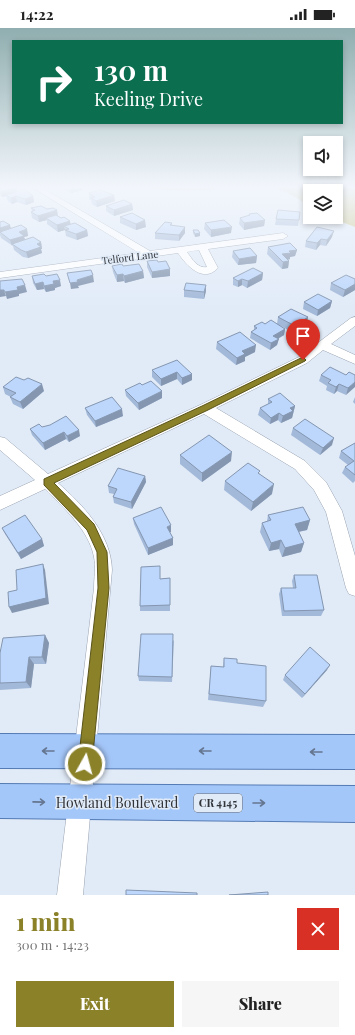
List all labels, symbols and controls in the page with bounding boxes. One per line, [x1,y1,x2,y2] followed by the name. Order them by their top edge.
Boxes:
[20,4,54,24] text: 14:22
[94,51,168,88] text: 130 m
[28,56,80,108] icon: right
[94,87,203,111] text: Keeling Drive
[303,136,343,224] map controls
[303,136,343,176] button: sound
[303,184,343,224] button: layers
[101,247,159,267] street label: Telford Lane
[286,319,320,360] pin
[292,325,314,347] icon: arrive
[64,743,106,785] position arrow
[42,747,55,755] one-way arrow
[199,747,212,755] one-way arrow
[310,748,323,756] one-way arrow
[56,793,178,812] street label: Howland Boulevard
[194,794,242,812] road number: CR 4145
[32,798,45,806] one-way arrow
[252,799,265,807] one-way arrow
[16,905,75,937] text: 1 min
[297,908,339,950] button: close
[16,936,89,953] text: 300 m · 14:23
[16,981,174,1027] button: Exit
[182,981,339,1027] button: Share

